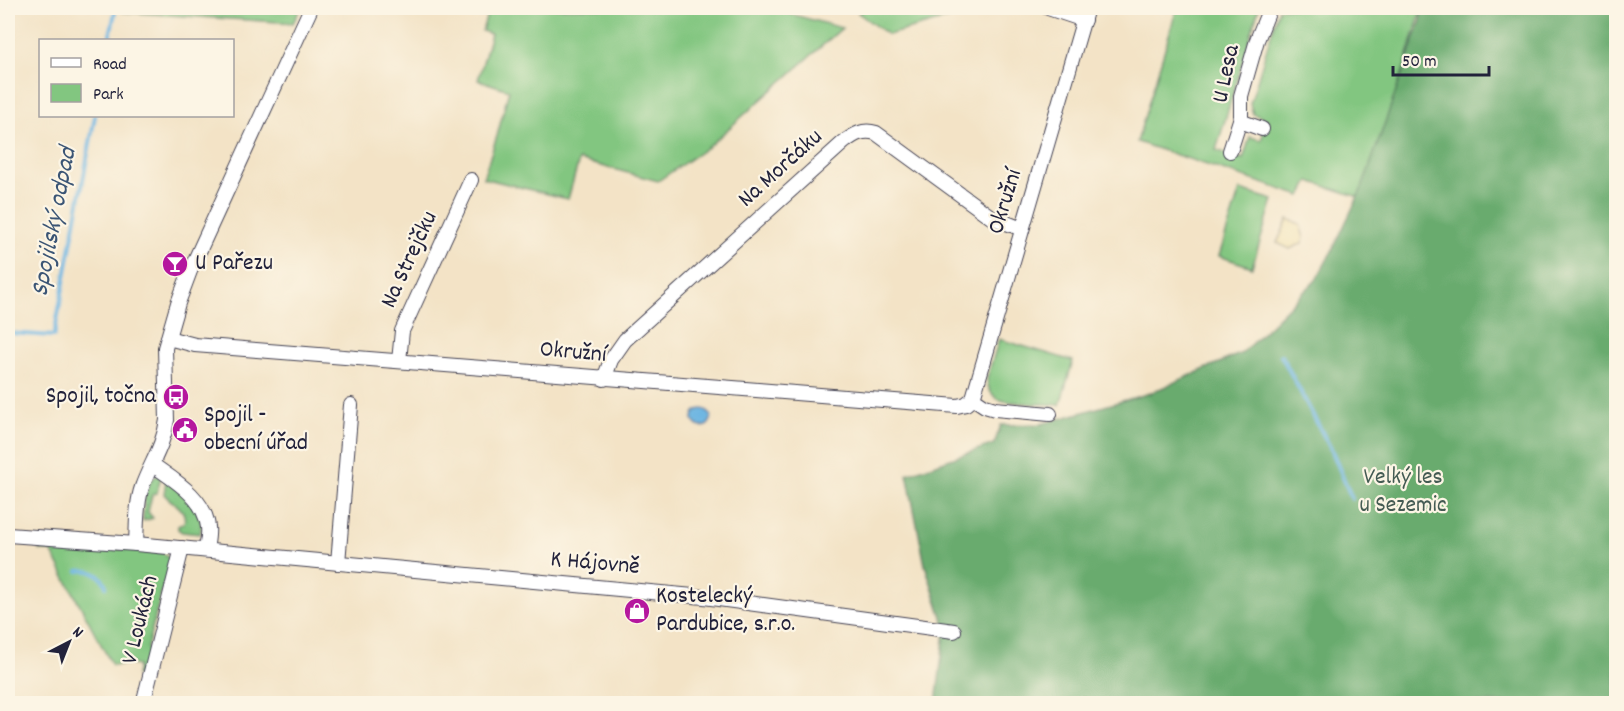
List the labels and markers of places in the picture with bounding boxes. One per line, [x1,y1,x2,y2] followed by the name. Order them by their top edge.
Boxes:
[195,247,273,281] place label: U Pařezu
[160,249,190,279] bar icon: U Pařezu
[46,380,157,414] place label: Spojil, točna
[161,382,191,412] bus stop icon: Spojil, točna
[204,399,308,461] place label: Spojil - obecní úřad
[170,415,200,445] public building icon: Spojil - obecní úřad
[656,580,795,642] place label: Kostelecký Pardubice, s.r.o.
[622,596,652,626] shop icon: Kostelecký Pardubice, s.r.o.

